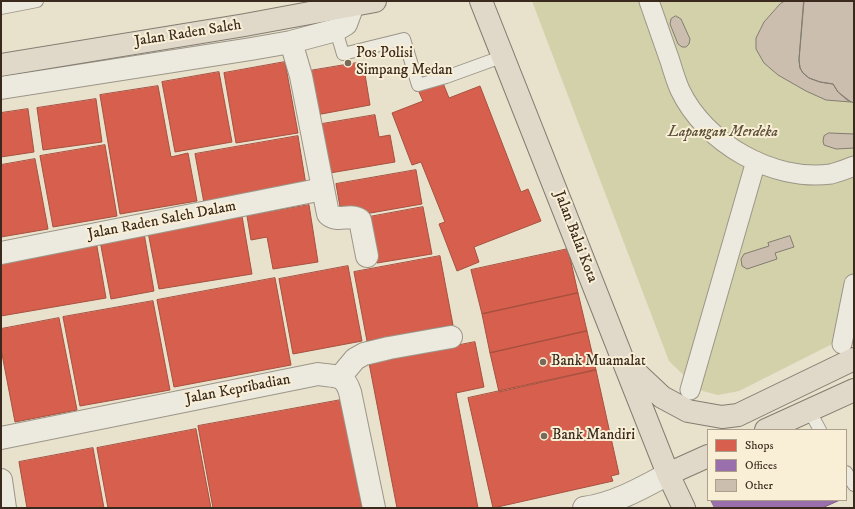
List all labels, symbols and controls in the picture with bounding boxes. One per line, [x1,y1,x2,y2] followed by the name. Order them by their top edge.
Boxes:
[133,17,243,51] street label: Jalan Raden Saleh
[356,45,453,80] place label: Pos Polisi Simpang Medan
[343,58,353,68] marker: Pos Polisi Simpang Medan
[668,124,778,142] park label: Lapangan Merdeka
[549,189,601,285] street label: Jalan Balai Kota
[86,198,238,244] street label: Jalan Raden Saleh Dalam
[551,353,646,371] place label: Bank Muamalat
[538,357,548,367] marker: Bank Muamalat
[184,371,292,409] street label: Jalan Kepribadian
[552,427,635,445] place label: Bank Mandiri
[707,429,847,501] legend
[539,431,549,441] marker: Bank Mandiri
[745,438,773,453] text: Shops
[745,458,777,473] text: Offices
[745,478,773,493] text: Other

